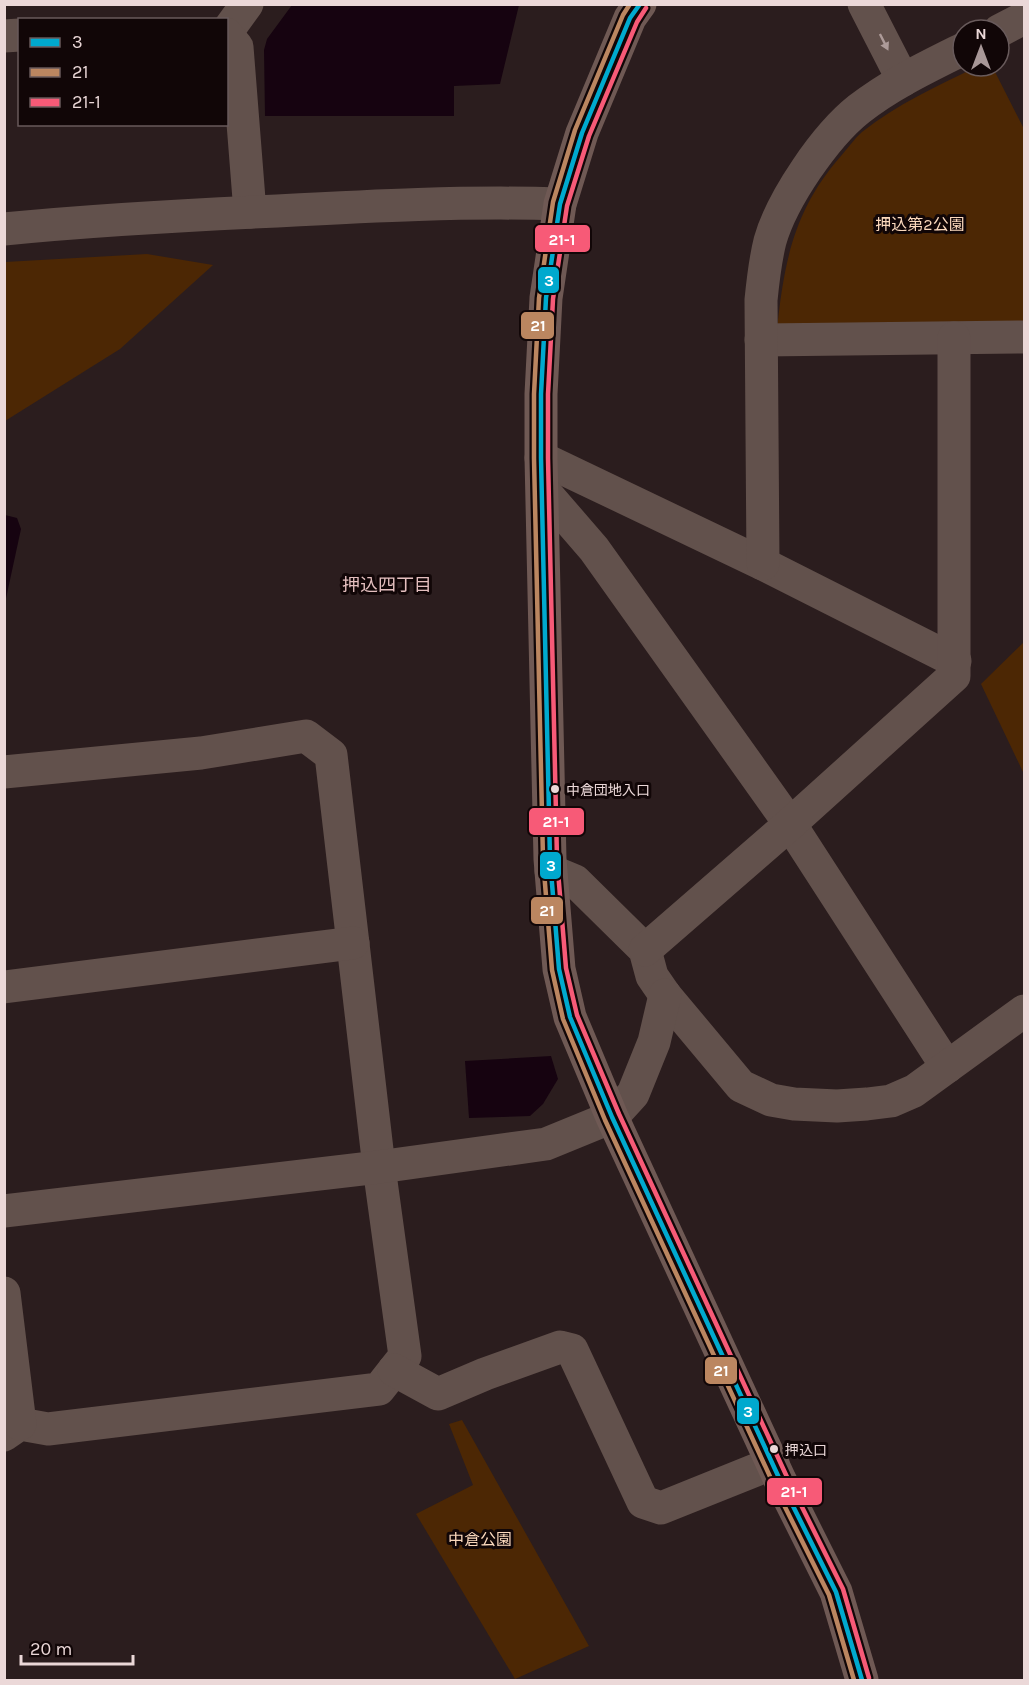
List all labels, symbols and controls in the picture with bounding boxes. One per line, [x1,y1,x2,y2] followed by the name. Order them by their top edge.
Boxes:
[18,18,228,126] legend
[951,18,1011,78] north arrow
[975,24,987,43] text: N
[72,31,83,53] text: 3
[878,33,888,51] one-way arrow
[72,61,88,83] text: 21
[72,91,101,113] text: 21-1
[875,215,965,234] park label: 押込第2公園
[534,224,591,253] line badge: 21-1
[548,230,576,249] text: 21-1
[537,266,560,294] line badge: 3
[544,271,554,290] text: 3
[520,311,555,340] line badge: 21
[530,316,546,335] text: 21
[342,574,432,596] district label: 押込四丁目
[566,782,650,799] place label: 中倉団地入口
[549,783,561,795] marker: 中倉団地入口
[528,807,585,836] line badge: 21-1
[542,812,570,831] text: 21-1
[539,851,562,880] line badge: 3
[546,856,556,875] text: 3
[530,896,564,925] line badge: 21
[539,901,555,920] text: 21
[704,1356,738,1385] line badge: 21
[713,1361,729,1380] text: 21
[736,1397,760,1425] line badge: 3
[743,1402,753,1421] text: 3
[785,1442,827,1459] place label: 押込口
[768,1443,780,1455] marker: 押込口
[766,1477,823,1506] line badge: 21-1
[780,1482,808,1501] text: 21-1
[448,1530,512,1549] park label: 中倉公園
[21,1628,134,1666] scale bar
[30,1638,72,1660] text: 20 m

